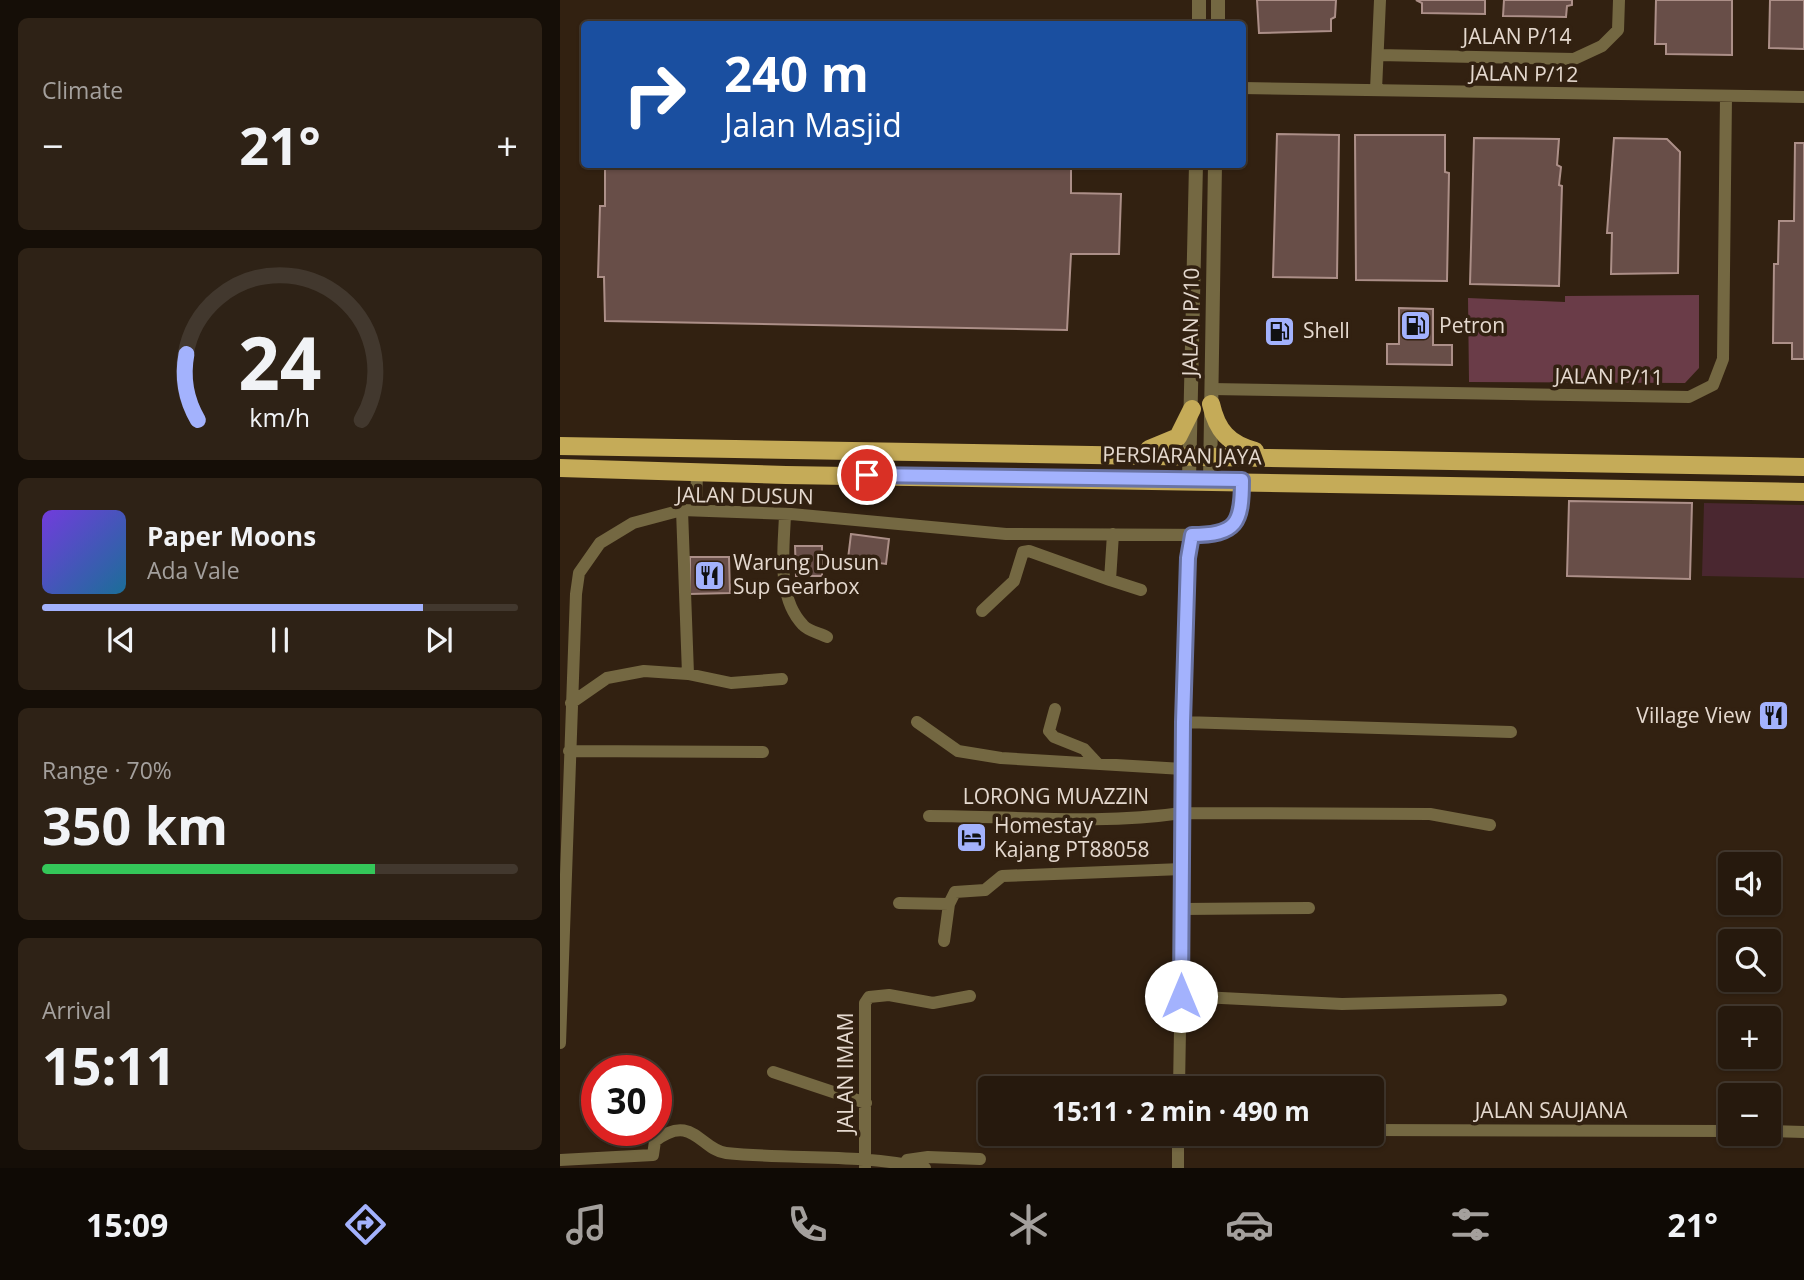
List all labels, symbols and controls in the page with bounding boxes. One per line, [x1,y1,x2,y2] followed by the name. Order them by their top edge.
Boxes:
[1461,22,1571,50] street label: JALAN P/14
[724,40,869,106] text: 240 m
[609,49,700,140] icon: right
[1467,58,1579,88] street label: JALAN P/12
[42,74,123,106] text: Climate
[724,103,902,146] text: Jalan Masjid
[239,109,321,180] text: 21°
[42,119,64,171] text: −
[496,119,518,171] text: +
[1175,267,1205,379] street label: JALAN P/10
[1399,309,1433,343] fuel station icon: Petron
[1439,311,1505,339] place label: Petron
[238,312,322,411] text: 24
[1263,314,1297,348] fuel station icon: Shell
[1303,316,1350,344] place label: Shell
[1552,361,1664,391] street label: JALAN P/11
[250,400,310,434] text: km/h
[1102,440,1263,470] street label: PERSIARAN JAYA
[837,445,897,505] pin
[848,456,886,494] icon: arrive
[674,480,814,510] street label: JALAN DUSUN
[147,518,316,554] text: Paper Moons
[733,548,879,600] place label: Warung Dusun Sup Gearbox
[147,554,240,586] text: Ada Vale
[693,558,727,592] restaurant icon: Warung Dusun Sup Gearbox
[102,621,140,659] icon: previous
[261,621,299,659] icon: pause
[420,621,458,659] icon: next
[1757,699,1791,733] restaurant icon: Village View
[1636,701,1752,729] place label: Village View
[42,754,172,786] text: Range · 70%
[963,782,1149,810] street label: LORONG MUAZZIN
[42,789,228,860] text: 350 km
[994,811,1149,863] place label: Homestay Kajang PT88058
[954,821,988,855] hotel icon: Homestay Kajang PT88058
[1718,852,1781,1146] map controls
[1718,852,1781,915] button: sound
[1718,929,1781,992] button: search
[1144,959,1218,1033] position arrow
[42,994,111,1026] text: Arrival
[1718,1006,1781,1069] button: +
[831,1012,859,1136] street label: JALAN IMAM
[42,1029,176,1100] text: 15:11
[581,1055,672,1146] speed limit sign: 30
[1718,1083,1781,1146] button: −
[1052,1093,1310,1129] text: 15:11 · 2 min · 490 m
[1473,1096,1628,1124] street label: JALAN SAUJANA
[341,1200,390,1249] icon: directions
[562,1200,611,1249] icon: music
[783,1200,832,1249] icon: phone
[1004,1200,1053,1249] icon: climate
[1225,1200,1274,1249] icon: car
[1446,1200,1495,1249] icon: filters
[86,1203,168,1246] text: 15:09
[1668,1203,1718,1246] text: 21°

